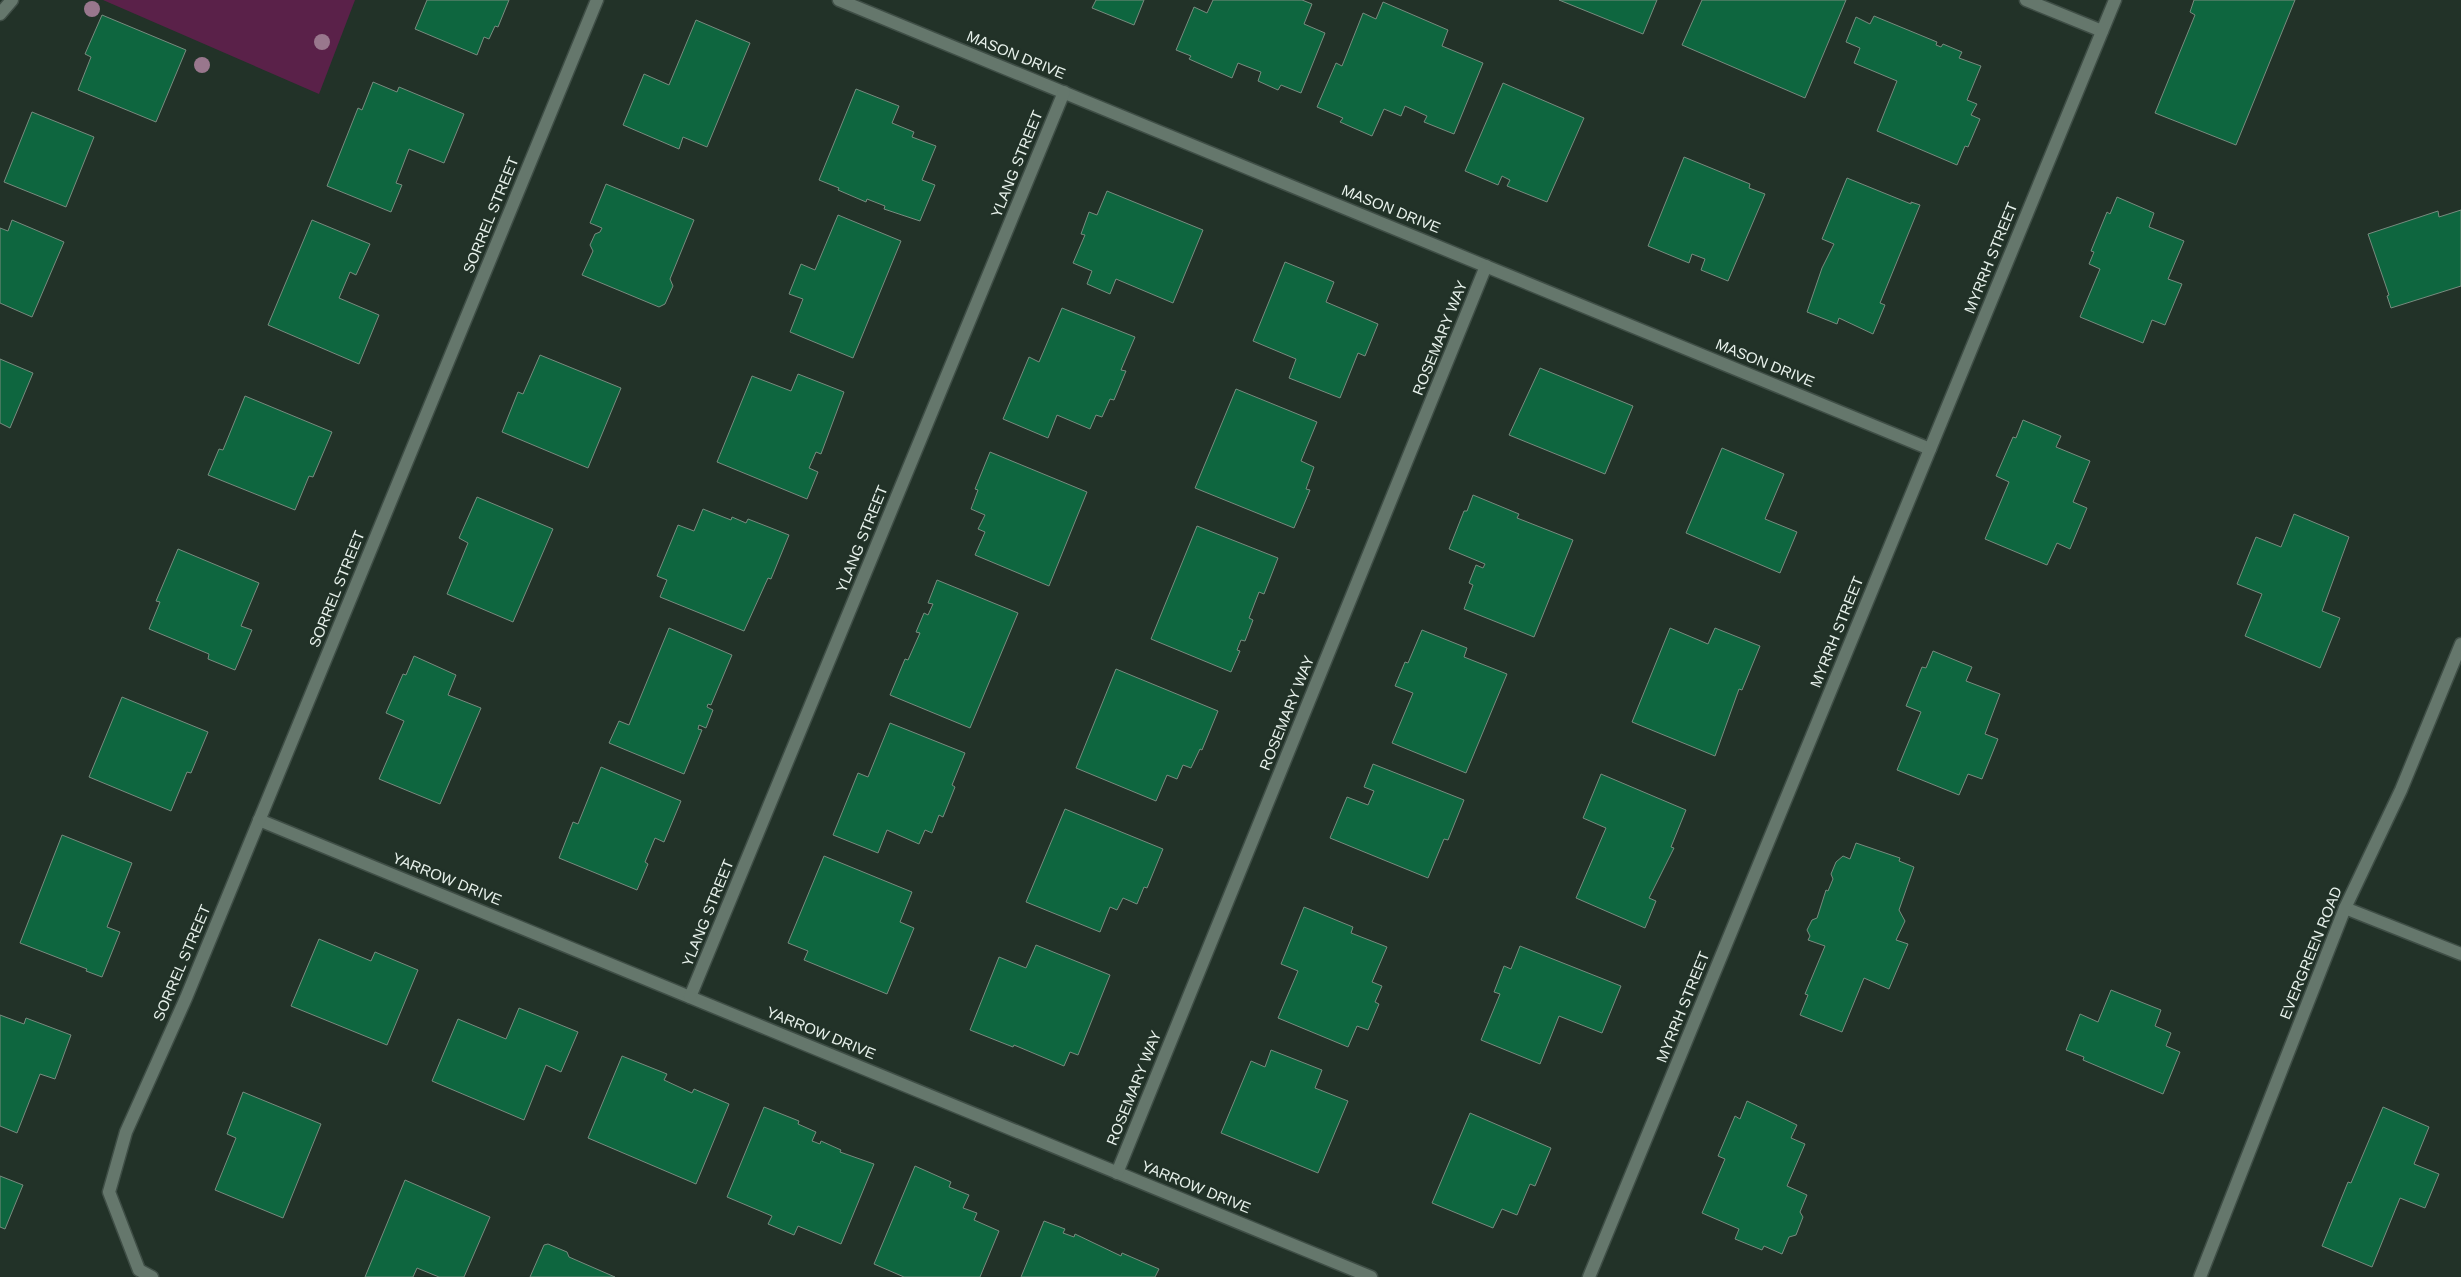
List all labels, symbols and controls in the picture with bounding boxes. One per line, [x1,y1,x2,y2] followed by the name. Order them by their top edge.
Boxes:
[964,27,1068,82] street label: MASON DRIVE
[987,108,1046,220] street label: YLANG STREET
[459,154,522,276] street label: SORREL STREET
[1339,181,1443,236] street label: MASON DRIVE
[1960,200,2021,316] street label: MYRRH STREET
[1409,278,1470,398] street label: ROSEMARY WAY
[1713,335,1817,390] street label: MASON DRIVE
[832,483,891,595] street label: YLANG STREET
[305,528,368,650] street label: SORREL STREET
[1806,574,1867,690] street label: MYRRH STREET
[1256,653,1317,773] street label: ROSEMARY WAY
[390,849,504,908] street label: YARROW DRIVE
[678,857,737,969] street label: YLANG STREET
[2276,884,2345,1022] street label: EVERGREEN ROAD
[149,902,214,1023] street label: SORREL STREET
[1652,949,1713,1065] street label: MYRRH STREET
[764,1003,878,1062] street label: YARROW DRIVE
[1103,1028,1164,1148] street label: ROSEMARY WAY
[1139,1157,1253,1216] street label: YARROW DRIVE

